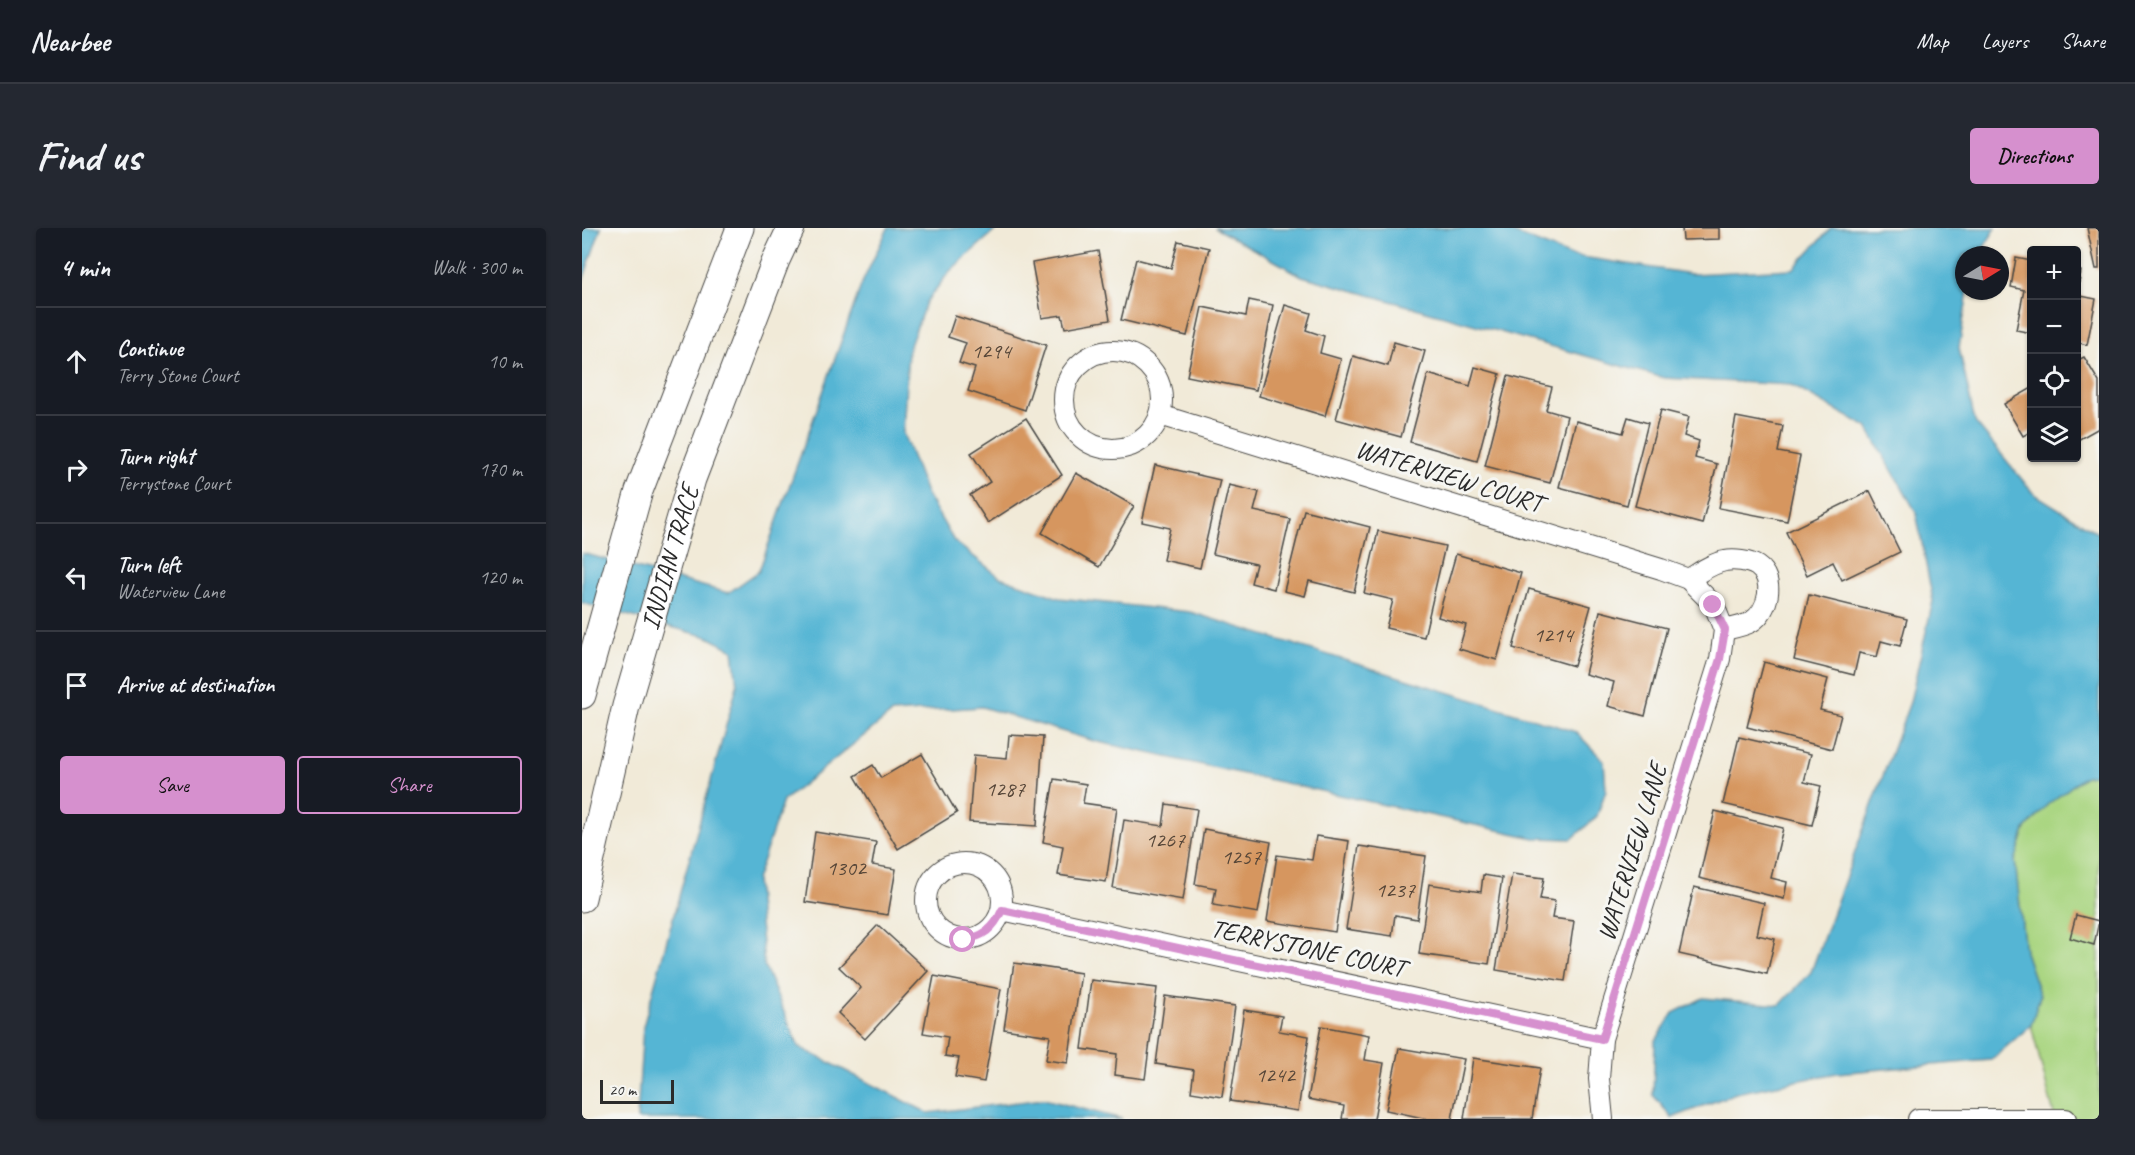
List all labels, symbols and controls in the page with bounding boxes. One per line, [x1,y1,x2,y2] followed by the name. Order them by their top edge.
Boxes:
[30,24,110,59] text: Nearbee
[1916,28,1949,54] text: Map
[1982,28,2028,54] text: Layers
[2061,28,2105,54] text: Share
[1970,128,2099,184] button: Directions
[36,130,141,183] text: Find us
[1955,246,2009,300] north arrow
[2027,246,2081,462] map controls
[2027,246,2081,300] button: +
[60,251,110,284] text: 4 min
[432,255,522,280] text: Walk · 300 m
[2027,300,2081,354] button: −
[117,335,183,363] text: Continue
[971,337,1013,365] house number: 1294
[60,345,93,378] icon: ahead
[488,349,522,374] text: 10 m
[2027,354,2081,408] button: locate
[117,363,239,388] text: Terry Stone Court
[2027,408,2081,462] button: layers
[1352,432,1552,522] street label: WATERVIEW COURT
[117,443,194,471] text: Turn right
[60,453,93,486] icon: right
[479,457,522,482] text: 170 m
[117,471,231,496] text: Terrystone Court
[633,477,707,633] street label: INDIAN TRACE
[117,551,181,579] text: Turn left
[60,561,93,594] icon: left
[479,565,522,590] text: 120 m
[117,579,225,604] text: Waterview Lane
[1699,591,1725,617] route end
[1533,621,1575,649] house number: 1214
[60,669,93,702] icon: arrive
[117,671,274,699] text: Arrive at destination
[60,756,285,814] button: Save
[297,756,522,814] button: Share
[1589,756,1676,945] street label: WATERVIEW LANE
[985,775,1026,803] house number: 1287
[1145,826,1186,854] house number: 1267
[1221,843,1262,871] house number: 1257
[826,854,868,882] house number: 1302
[1375,876,1416,904] house number: 1237
[1208,911,1413,986] street label: TERRYSTONE COURT
[949,926,975,952] route start
[1255,1061,1297,1089] house number: 1242
[600,1077,674,1104] scale bar
[609,1080,636,1100] text: 20 m

